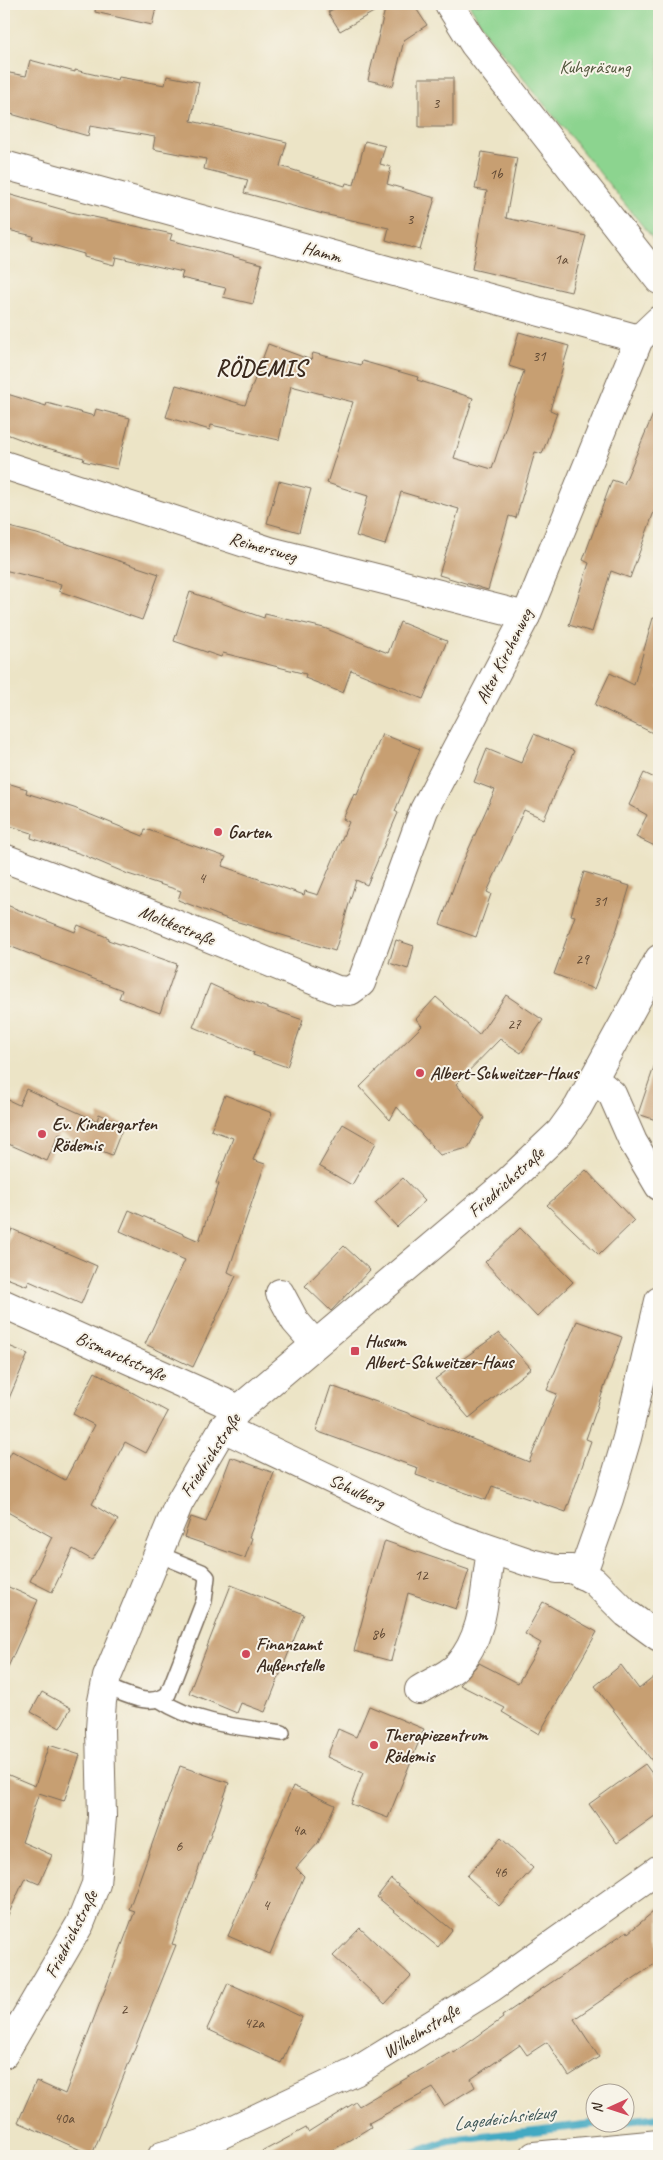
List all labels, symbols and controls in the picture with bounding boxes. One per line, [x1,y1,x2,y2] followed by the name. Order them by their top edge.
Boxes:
[560,56,632,78] park label: Kuhgräsung
[433,94,441,113] house number: 3
[489,165,504,184] house number: 1b
[407,210,415,229] house number: 3
[300,236,345,268] street label: Hamm
[554,250,569,269] house number: 1a
[532,347,547,366] house number: 31
[216,355,310,383] district label: RÖDEMIS
[227,527,301,567] street label: Reimersweg
[471,603,538,707] street label: Alter Kirchenweg
[228,821,273,843] place label: Garten
[212,826,224,838] marker: Garten
[199,869,207,888] house number: 4
[593,892,608,911] house number: 31
[136,900,219,951] street label: Moltkestraße
[575,950,590,969] house number: 29
[507,1015,522,1034] house number: 27
[430,1062,580,1084] place label: Albert-Schweitzer-Haus
[414,1067,426,1079] marker: Albert-Schweitzer-Haus
[52,1113,158,1156] place label: Ev. Kindergarten Rödemis
[36,1128,48,1140] marker: Ev. Kindergarten Rödemis
[463,1141,549,1222] street label: Friedrichstraße
[73,1326,170,1386] street label: Bismarckstraße
[365,1330,515,1373] place label: Husum Albert-Schweitzer-Haus
[349,1345,361,1357] marker: Husum Albert-Schweitzer-Haus
[175,1408,246,1501] street label: Friedrichstraße
[326,1469,390,1514] street label: Schulberg
[414,1566,429,1585] house number: 12
[371,1625,386,1644] house number: 8b
[256,1633,326,1676] place label: Finanzamt Außenstelle
[240,1648,252,1660] marker: Finanzamt Außenstelle
[384,1724,488,1767] place label: Therapiezentrum Rödemis
[368,1739,380,1751] marker: Therapiezentrum Rödemis
[292,1821,307,1840] house number: 4a
[176,1837,184,1856] house number: 6
[493,1863,508,1882] house number: 46
[40,1886,103,1981] street label: Friedrichstraße
[263,1896,271,1915] house number: 4
[379,1998,464,2063] street label: Wilhelmstraße
[121,2000,129,2019] house number: 2
[244,2014,265,2033] house number: 42a
[586,2082,636,2132] north arrow
[452,2100,559,2136] water label: Lagedeichsielzug
[589,2102,606,2113] text: N
[54,2109,75,2128] house number: 40a

